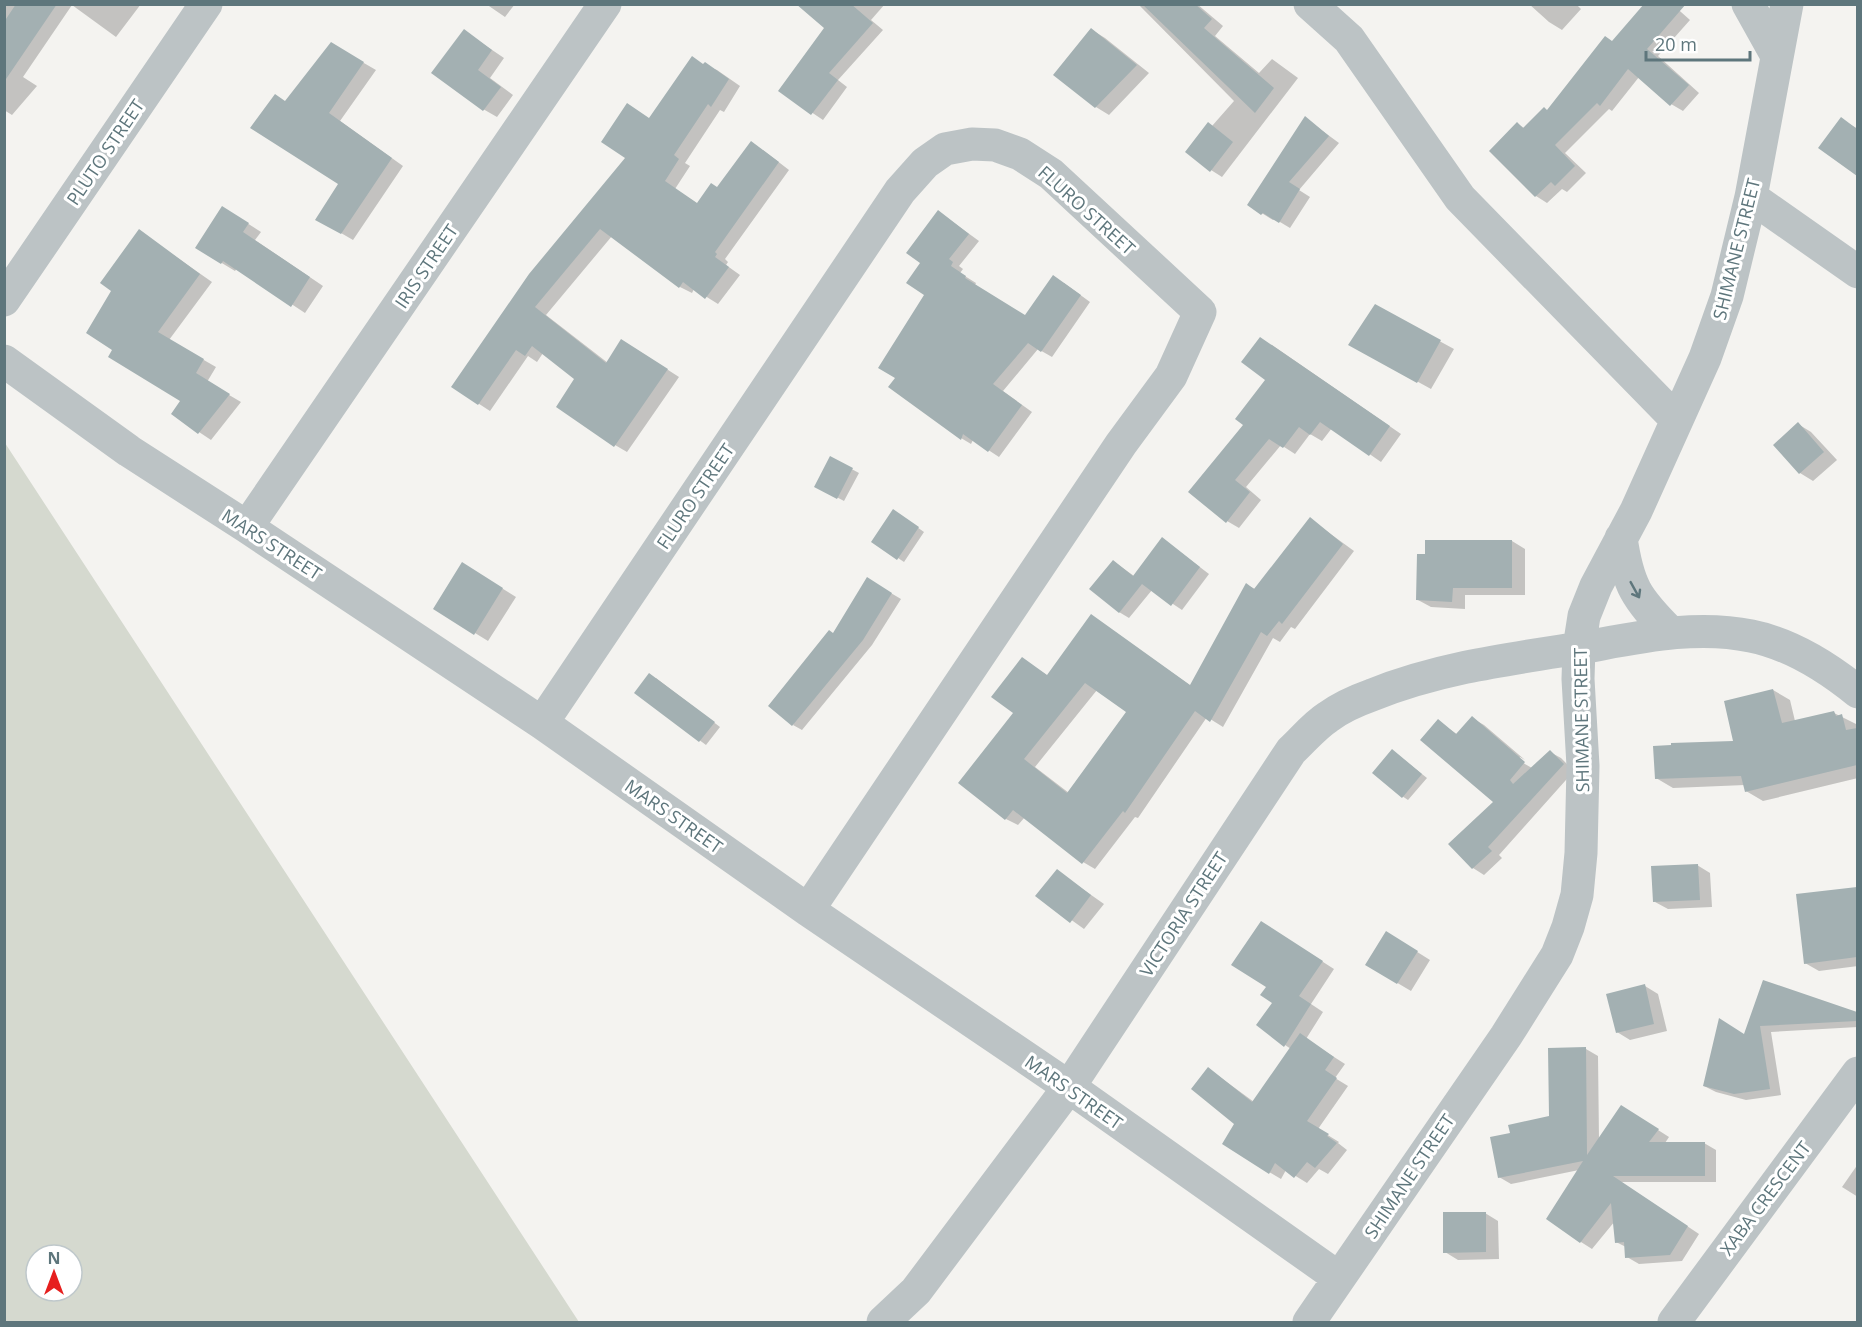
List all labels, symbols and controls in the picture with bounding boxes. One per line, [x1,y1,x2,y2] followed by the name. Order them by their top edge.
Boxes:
[1646,24,1750,62] scale bar
[1655,32,1697,56] text: 20 m
[61,94,149,210] street label: PLUTO STREET
[1033,160,1141,260] street label: FLURO STREET
[1707,176,1765,322] street label: SHIMANE STREET
[389,219,463,313] street label: IRIS STREET
[651,438,739,553] street label: FLURO STREET
[218,503,326,585] street label: MARS STREET
[1629,581,1641,598] one-way arrow
[1568,647,1594,793] street label: SHIMANE STREET
[620,773,728,859] street label: MARS STREET
[1134,847,1232,981] street label: VICTORIA STREET
[1020,1049,1128,1135] street label: MARS STREET
[1359,1109,1459,1243] street label: SHIMANE STREET
[1714,1136,1816,1260] street label: XABA CRESCENT
[24,1243,84,1303] north arrow
[47,1247,61,1269] text: N

